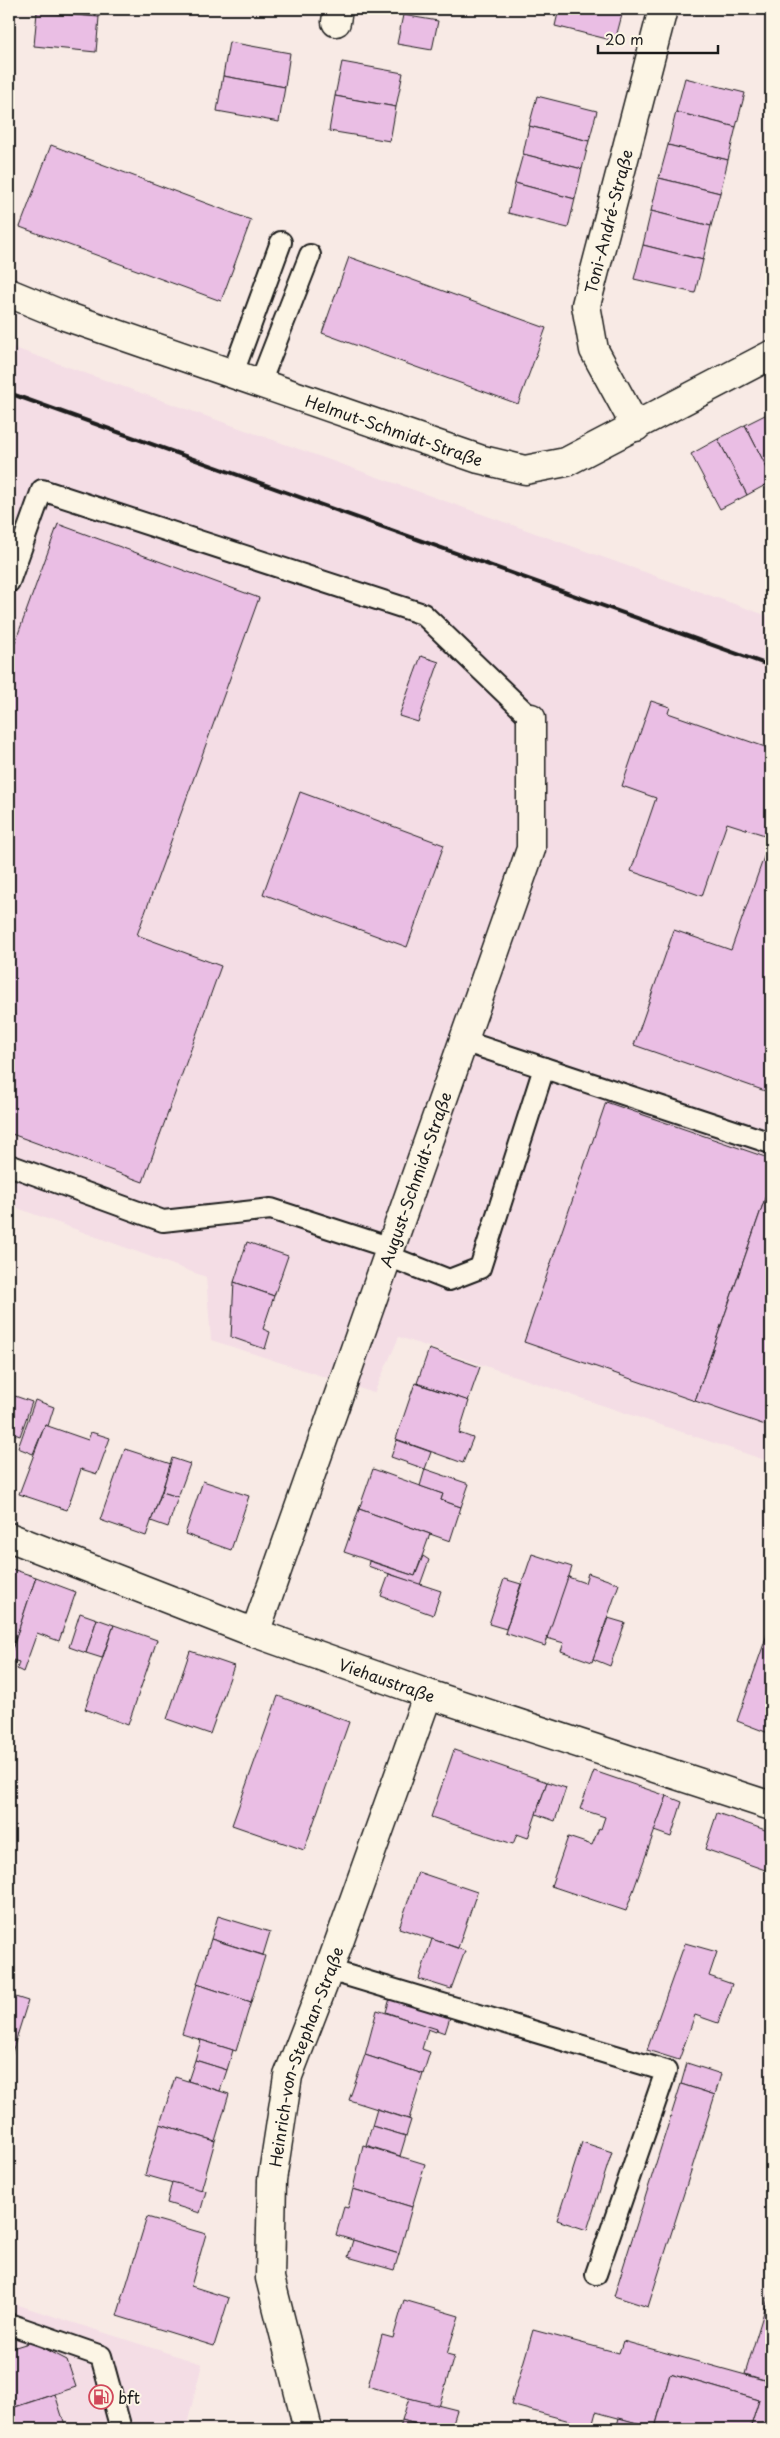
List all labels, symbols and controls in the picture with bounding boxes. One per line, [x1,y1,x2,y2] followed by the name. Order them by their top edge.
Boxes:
[598,22,718,54] scale bar
[605,27,644,50] text: 20 m
[578,147,638,296] street label: Toni-André-Straße
[302,388,486,472] street label: Helmut-Schmidt-Straße
[373,1088,457,1270] street label: August-Schmidt-Straße
[335,1651,438,1708] street label: Viehaustraße
[262,1943,348,2169] street label: Heinrich-von-Stephan-Straße
[88,2384,114,2410] fuel station icon: bft
[118,2385,141,2409] place label: bft

